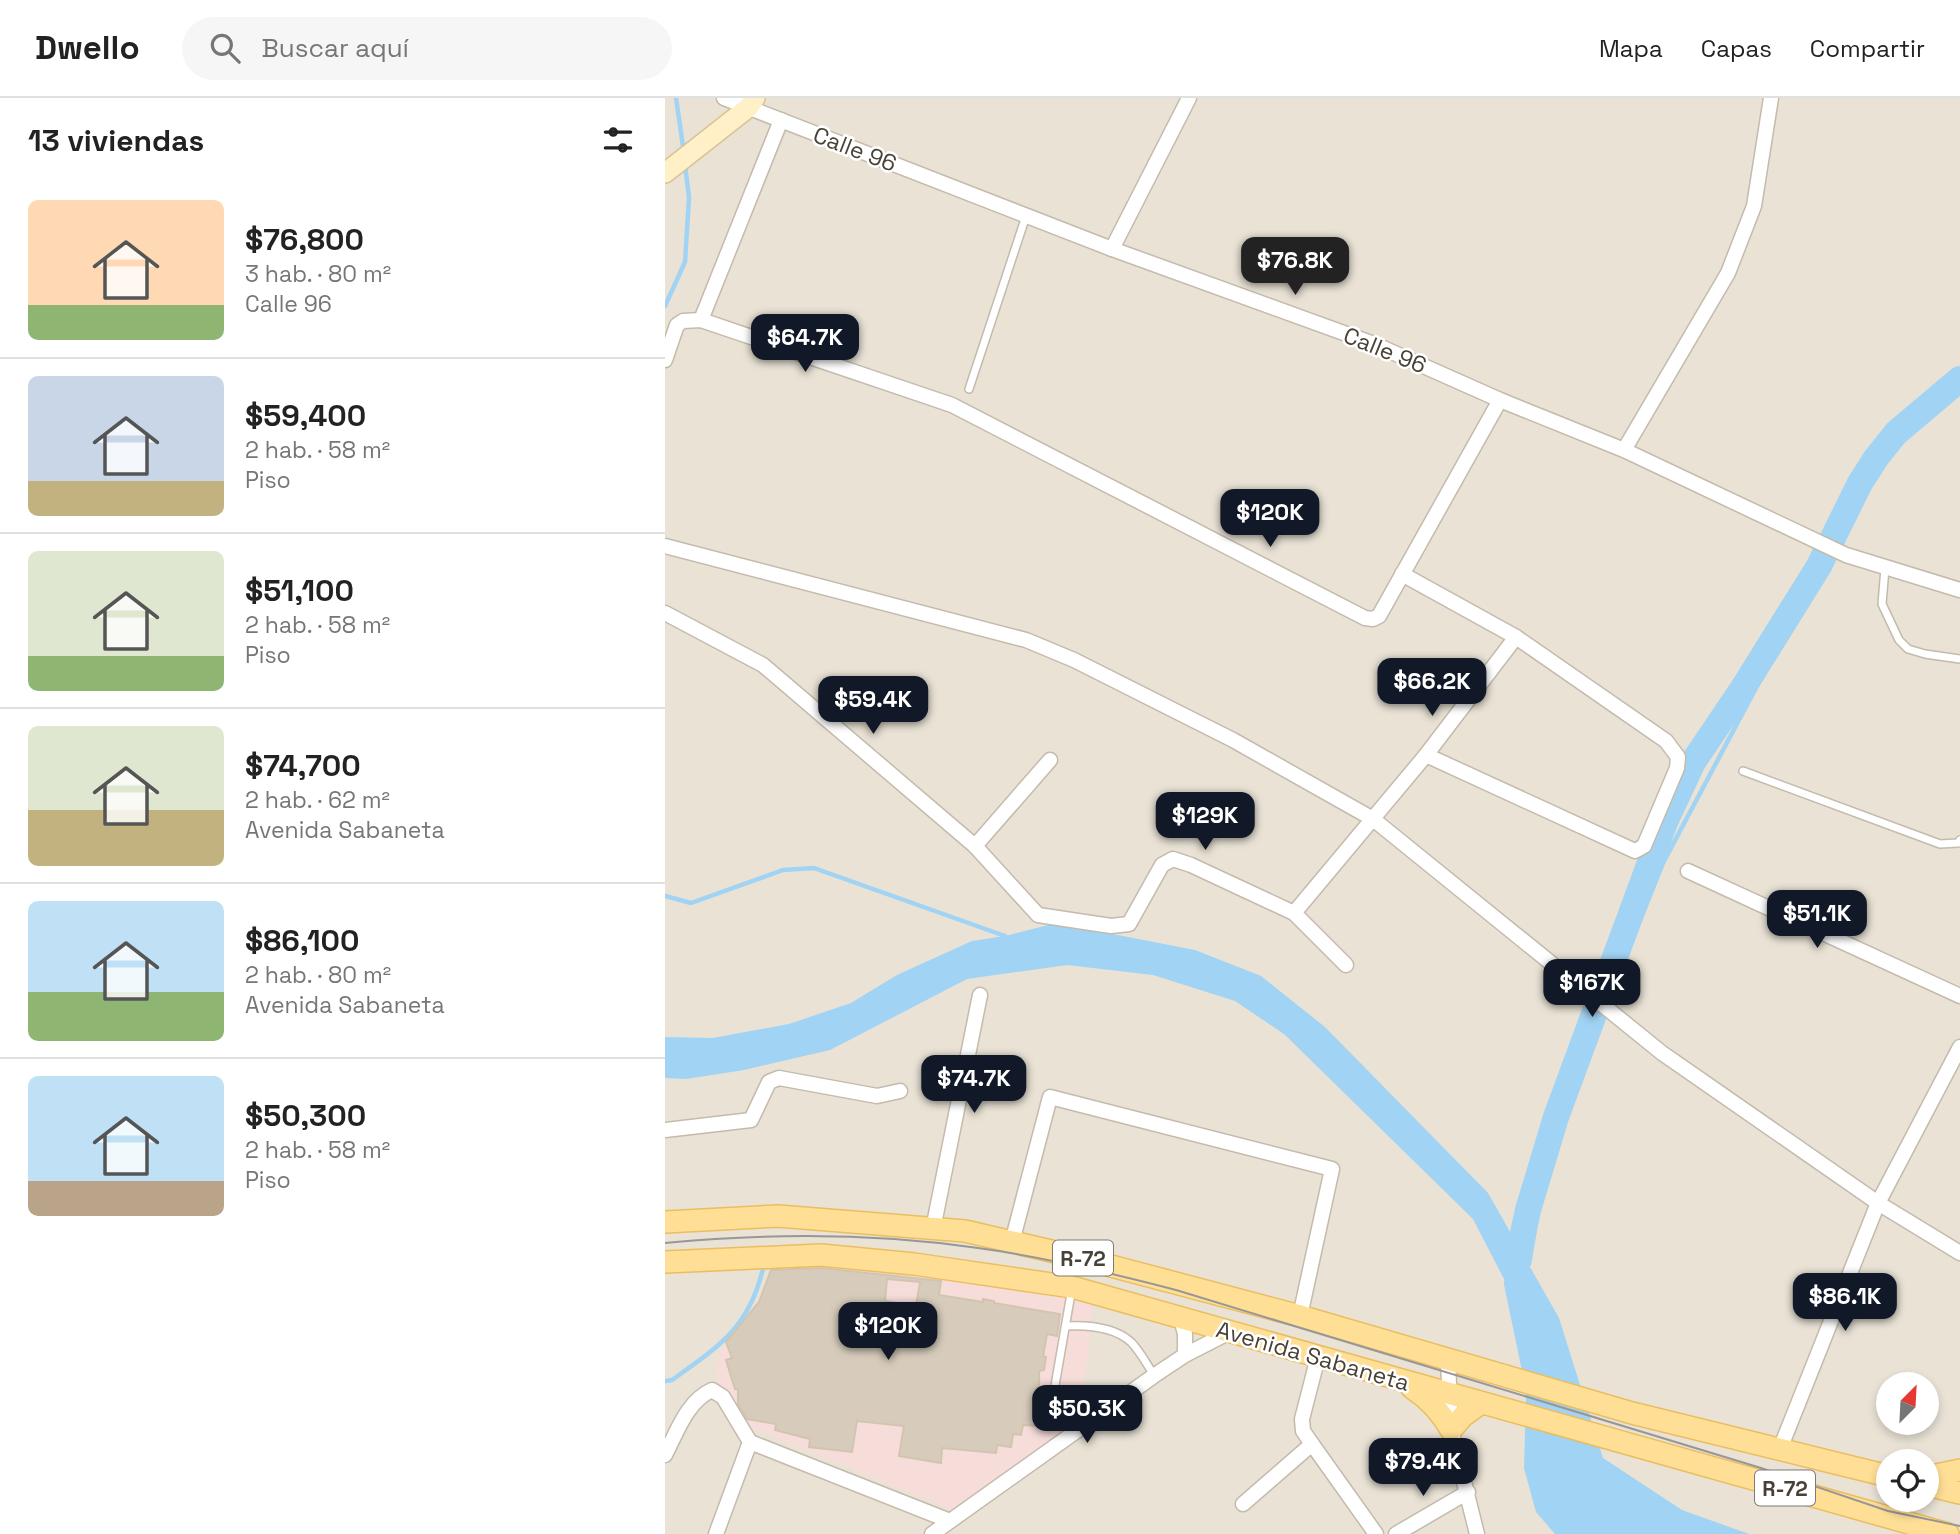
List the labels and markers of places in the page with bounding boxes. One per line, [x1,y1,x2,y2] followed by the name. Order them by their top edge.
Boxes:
[1238,238,1352,297] pin: $76.8K
[748,314,862,374] pin: $64.7K
[1221,490,1319,549] pin: $120K
[1375,658,1489,718] pin: $66.2K
[816,676,930,736] pin: $59.4K
[1156,792,1254,852] pin: $129K
[1760,890,1874,950] pin: $51.1K
[1543,960,1641,1019] pin: $167K
[917,1056,1031,1115] pin: $74.7K
[1788,1274,1902,1333] pin: $86.1K
[839,1302,937,1362] pin: $120K
[1030,1386,1144,1445] pin: $50.3K
[1366,1438,1480,1498] pin: $79.4K

